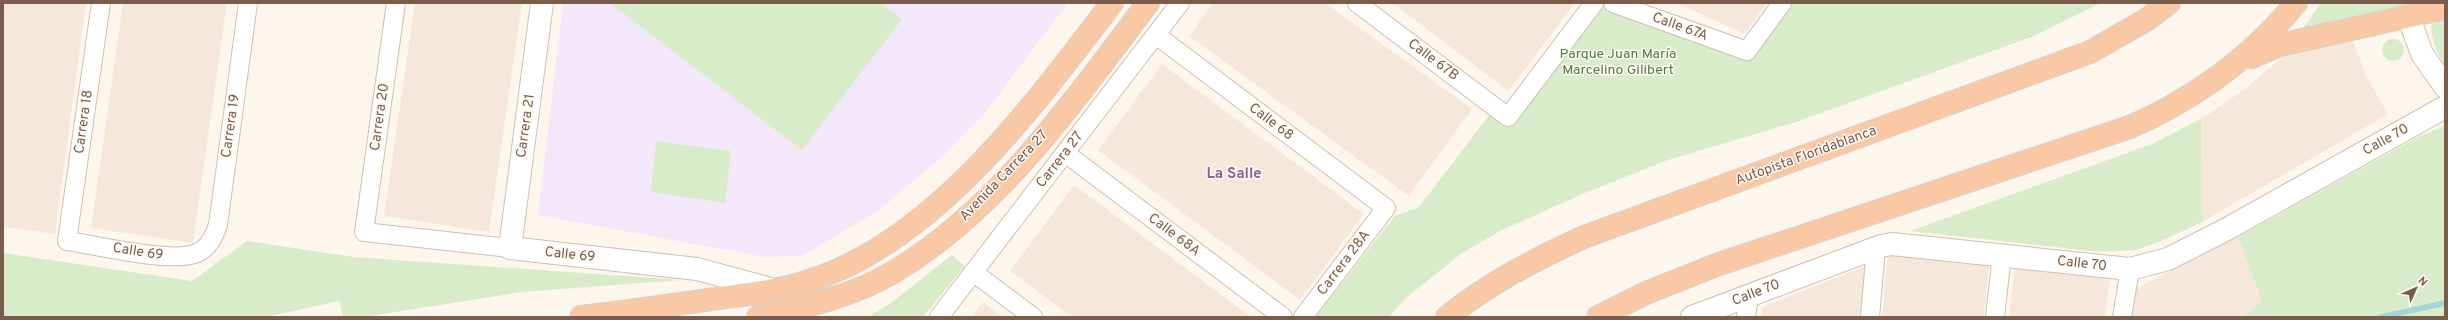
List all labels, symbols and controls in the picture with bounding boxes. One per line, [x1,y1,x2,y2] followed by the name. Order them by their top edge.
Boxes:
[1650,9,1710,45] street label: Calle 67A
[1404,35,1462,85] street label: Calle 67B
[1560,46,1676,79] park label: Parque Juan María Marcelino Gilibert
[367,82,393,152] street label: Carrera 20
[71,89,97,155] street label: Carrera 18
[218,93,244,159] street label: Carrera 19
[513,93,539,159] street label: Carrera 21
[1245,100,1297,144] street label: Calle 68
[2360,120,2412,160] street label: Calle 70
[1733,123,1879,189] street label: Autopista Floridablanca
[956,127,1052,225] street label: Avenida Carrera 27
[1033,129,1087,191] street label: Carrera 27
[1206,165,1262,184] district label: La Salle
[1145,210,1203,260] street label: Calle 68A
[1314,227,1374,299] street label: Carrera 28A
[112,240,164,264] street label: Calle 69
[544,244,596,266] street label: Calle 69
[2056,253,2108,275] street label: Calle 70
[2396,268,2436,308] north arrow
[2415,274,2430,289] text: N
[1730,276,1782,310] street label: Calle 70

